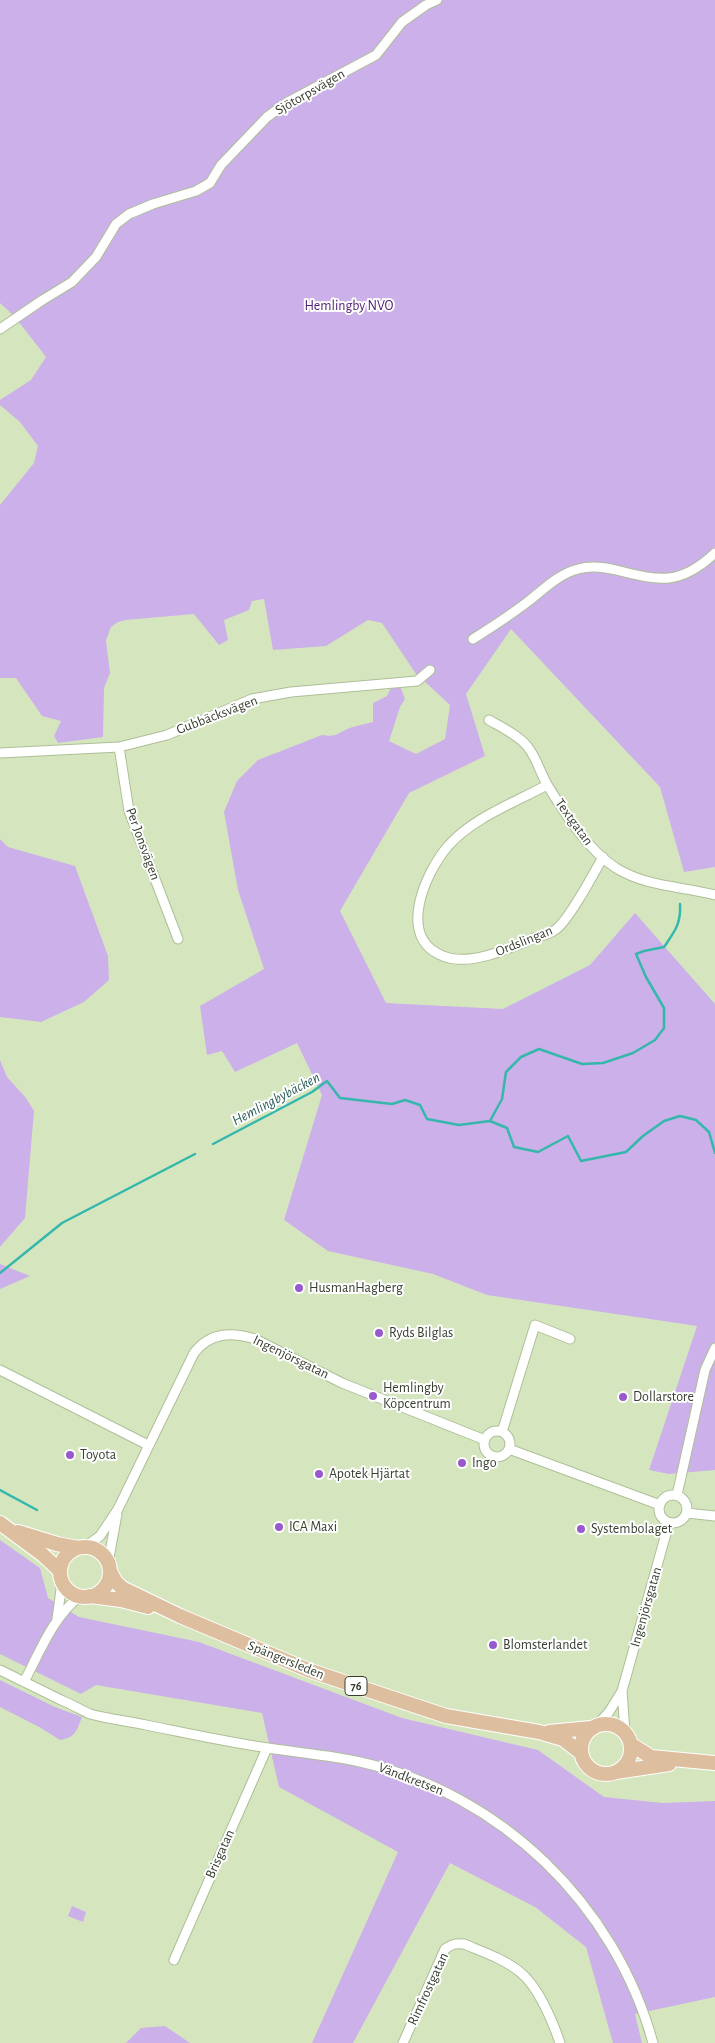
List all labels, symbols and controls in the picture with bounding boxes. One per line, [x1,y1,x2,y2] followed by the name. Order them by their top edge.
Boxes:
[272,65,348,119] street label: Sjötorpsvägen
[304,298,394,314] park label: Hemlingby NVO
[174,692,260,738] street label: Gubbäcksvägen
[551,795,597,849] street label: Textgatan
[122,805,164,883] street label: Per Jonsvägen
[493,922,555,960] street label: Ordslingan
[229,1068,323,1130] water label: Hemlingbybäcken
[309,1280,403,1296] place label: HusmanHagberg
[293,1282,305,1294] marker: HusmanHagberg
[389,1325,453,1341] place label: Ryds Bilglas
[373,1327,385,1339] marker: Ryds Bilglas
[250,1331,332,1383] street label: Ingenjörsgatan
[383,1380,451,1412] place label: Hemlingby Köpcentrum
[633,1389,694,1405] place label: Dollarstore
[367,1390,379,1402] marker: Hemlingby Köpcentrum
[617,1391,629,1403] marker: Dollarstore
[80,1447,116,1463] place label: Toyota
[64,1449,76,1461] marker: Toyota
[472,1455,497,1471] place label: Ingo
[456,1457,468,1469] marker: Ingo
[329,1466,410,1482] place label: Apotek Hjärtat
[313,1468,325,1480] marker: Apotek Hjärtat
[289,1519,337,1535] place label: ICA Maxi
[273,1521,285,1533] marker: ICA Maxi
[591,1521,672,1537] place label: Systembolaget
[575,1523,587,1535] marker: Systembolaget
[627,1565,665,1649] street label: Ingenjörsgatan
[245,1637,327,1683] street label: Spängersleden
[503,1637,588,1653] place label: Blomsterlandet
[487,1639,499,1651] marker: Blomsterlandet
[345,1676,367,1695] road number: 76
[376,1759,446,1799] street label: Vändkretsen
[202,1827,238,1881] street label: Brisgatan
[404,1950,452,2028] street label: Rimfrostgatan

